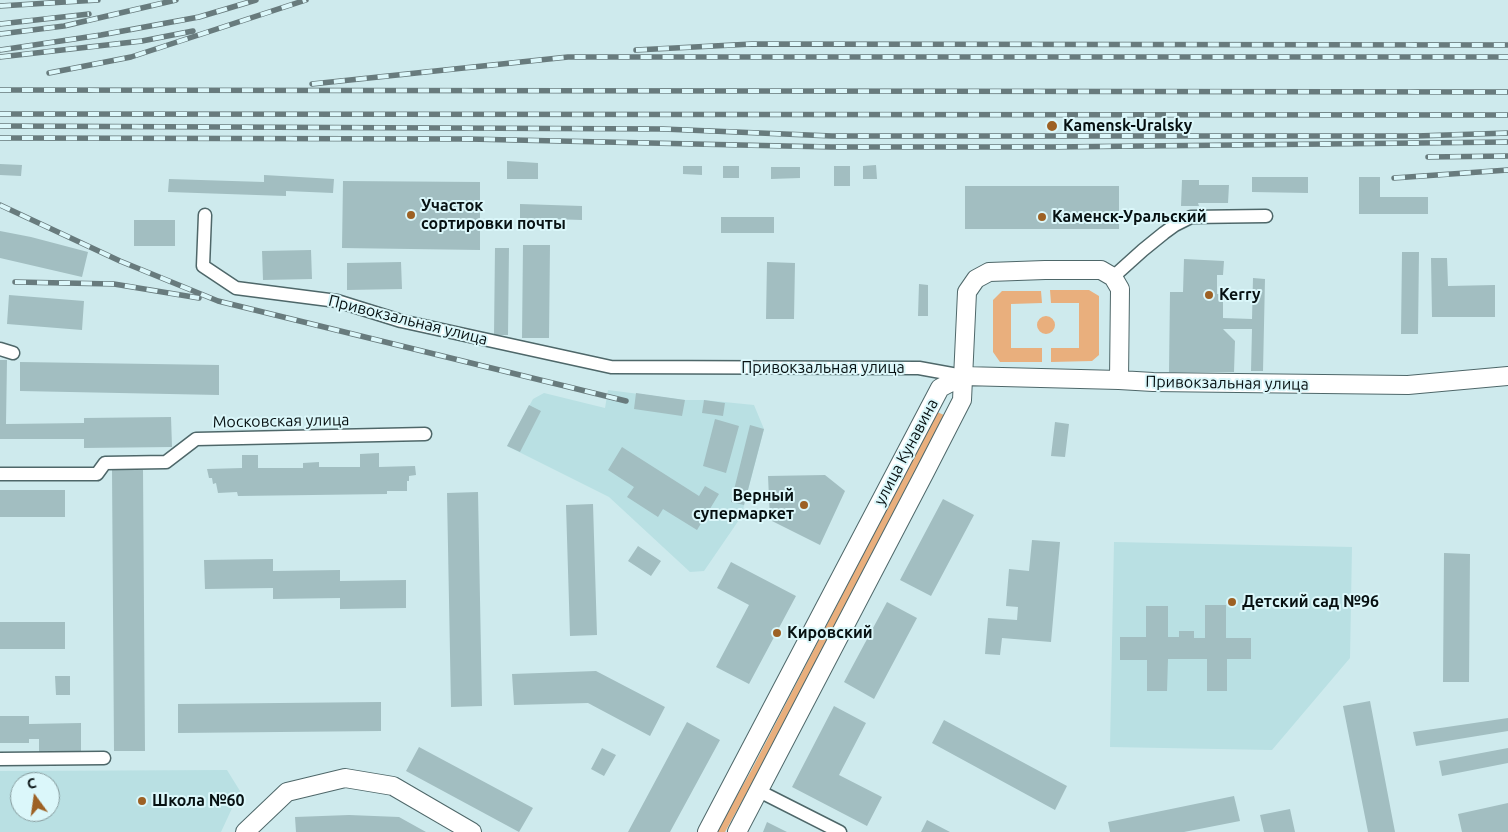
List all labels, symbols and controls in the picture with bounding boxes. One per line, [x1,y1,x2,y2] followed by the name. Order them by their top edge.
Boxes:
[1063,116,1192,136] place label: Kamensk-Uralsky
[1045,119,1059,133] marker: Kamensk-Uralsky
[421,196,566,234] place label: Участок сортировки почты
[1052,207,1206,227] place label: Каменск-Уральский
[405,209,417,221] marker: Участок сортировки почты
[1036,211,1048,223] marker: Каменск-Уральский
[1219,285,1260,305] place label: Kerry
[1203,289,1215,301] marker: Kerry
[326,291,490,349] street label: Привокзальная улица
[741,358,905,378] street label: Привокзальная улица
[1145,372,1309,394] street label: Привокзальная улица
[870,396,942,508] street label: улица Кунавина
[212,410,350,432] street label: Московская улица
[693,486,794,524] place label: Верный супермаркет
[798,499,810,511] marker: Верный супермаркет
[1242,592,1379,612] place label: Детский сад №96
[1226,596,1238,608] marker: Детский сад №96
[787,623,873,643] place label: Кировский
[771,627,783,639] marker: Кировский
[10,772,60,822] north arrow
[25,775,38,792] text: С
[152,791,245,811] place label: Школа №60
[136,795,148,807] marker: Школа №60

